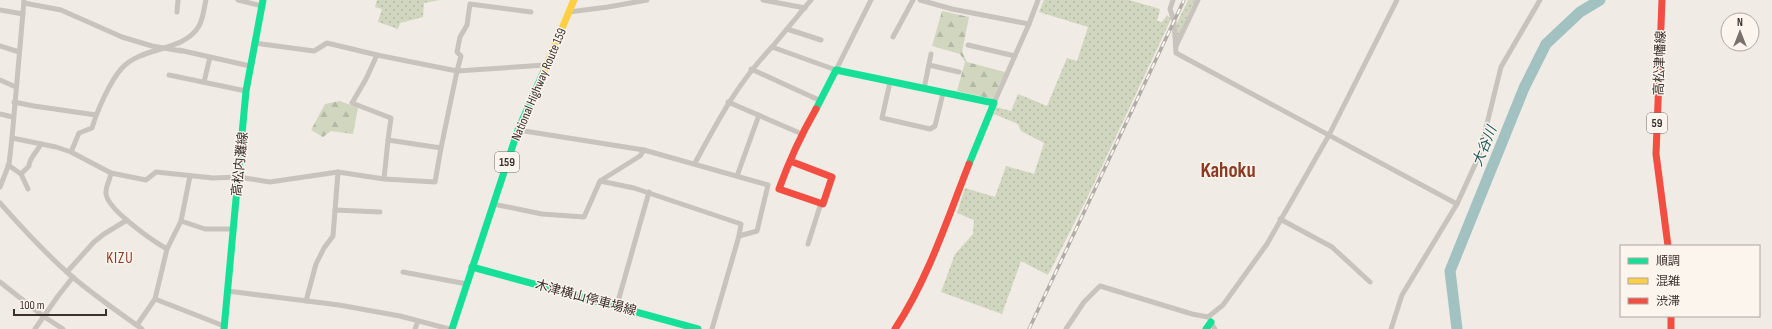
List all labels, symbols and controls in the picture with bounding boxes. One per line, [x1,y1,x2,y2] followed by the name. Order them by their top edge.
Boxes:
[1720,12,1760,52] north arrow
[1737,16,1743,29] text: N
[508,25,570,143] street label: National Highway Route 159
[1651,30,1669,96] street label: 高松津幡線
[1647,113,1667,133] road number: 59
[1469,122,1501,169] water label: 大谷川
[229,131,251,197] street label: 高松内灘線
[495,152,519,172] road number: 159
[1200,158,1256,183] district label: Kahoku
[1620,245,1760,317] legend
[106,249,134,268] district label: KIZU
[1656,254,1680,269] text: 順調
[1656,274,1680,289] text: 混雑
[533,277,638,319] street label: 木津横山停車場線
[14,291,106,317] scale bar
[1656,294,1680,309] text: 渋滞
[20,298,45,313] text: 100 m

